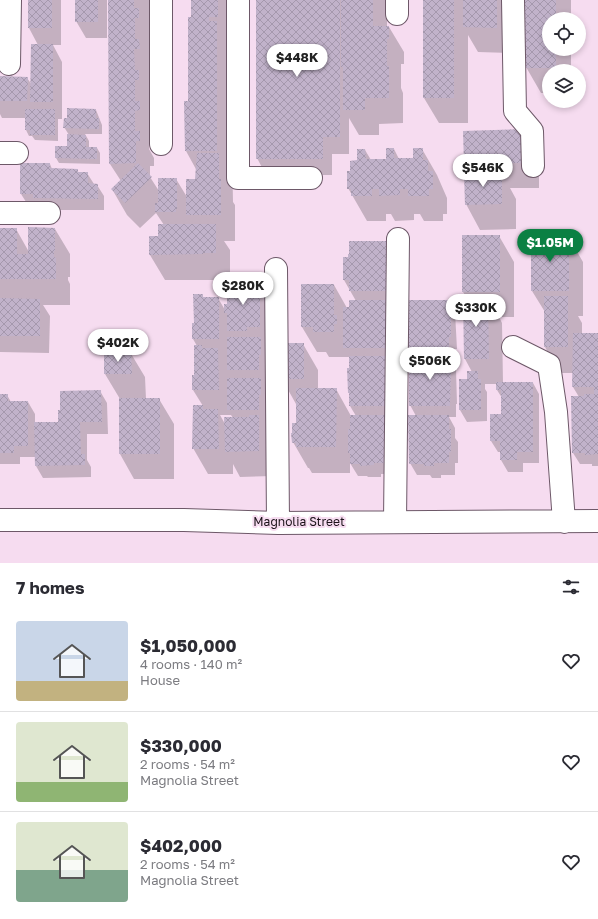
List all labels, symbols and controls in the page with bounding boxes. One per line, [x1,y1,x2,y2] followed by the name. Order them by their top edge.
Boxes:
[542,12,586,108] map controls
[542,12,586,56] button: locate
[269,44,325,78] pin: $448K
[276,49,318,65] text: $448K
[542,64,586,108] button: layers
[455,154,511,188] pin: $546K
[462,159,504,175] text: $546K
[517,229,583,263] pin: $1.05M
[526,234,574,250] text: $1.05M
[215,272,271,306] pin: $280K
[222,277,264,293] text: $280K
[448,294,504,328] pin: $330K
[455,299,497,315] text: $330K
[90,329,146,363] pin: $402K
[97,334,139,350] text: $402K
[402,347,458,381] pin: $506K
[409,352,451,368] text: $506K
[253,514,345,529] street label: Magnolia Street
[560,576,582,598] icon: filters
[16,577,84,598] text: 7 homes
[140,635,237,656] text: $1,050,000
[48,637,96,685] icon: home
[560,650,582,672] icon: heart
[140,656,242,672] text: 4 rooms · 140 m²
[140,672,180,688] text: House
[140,735,222,756] text: $330,000
[48,738,96,786] icon: home
[560,751,582,773] icon: heart
[140,756,235,772] text: 2 rooms · 54 m²
[140,772,239,788] text: Magnolia Street
[140,835,222,856] text: $402,000
[48,838,96,886] icon: home
[560,851,582,873] icon: heart
[140,856,235,872] text: 2 rooms · 54 m²
[140,872,239,888] text: Magnolia Street

